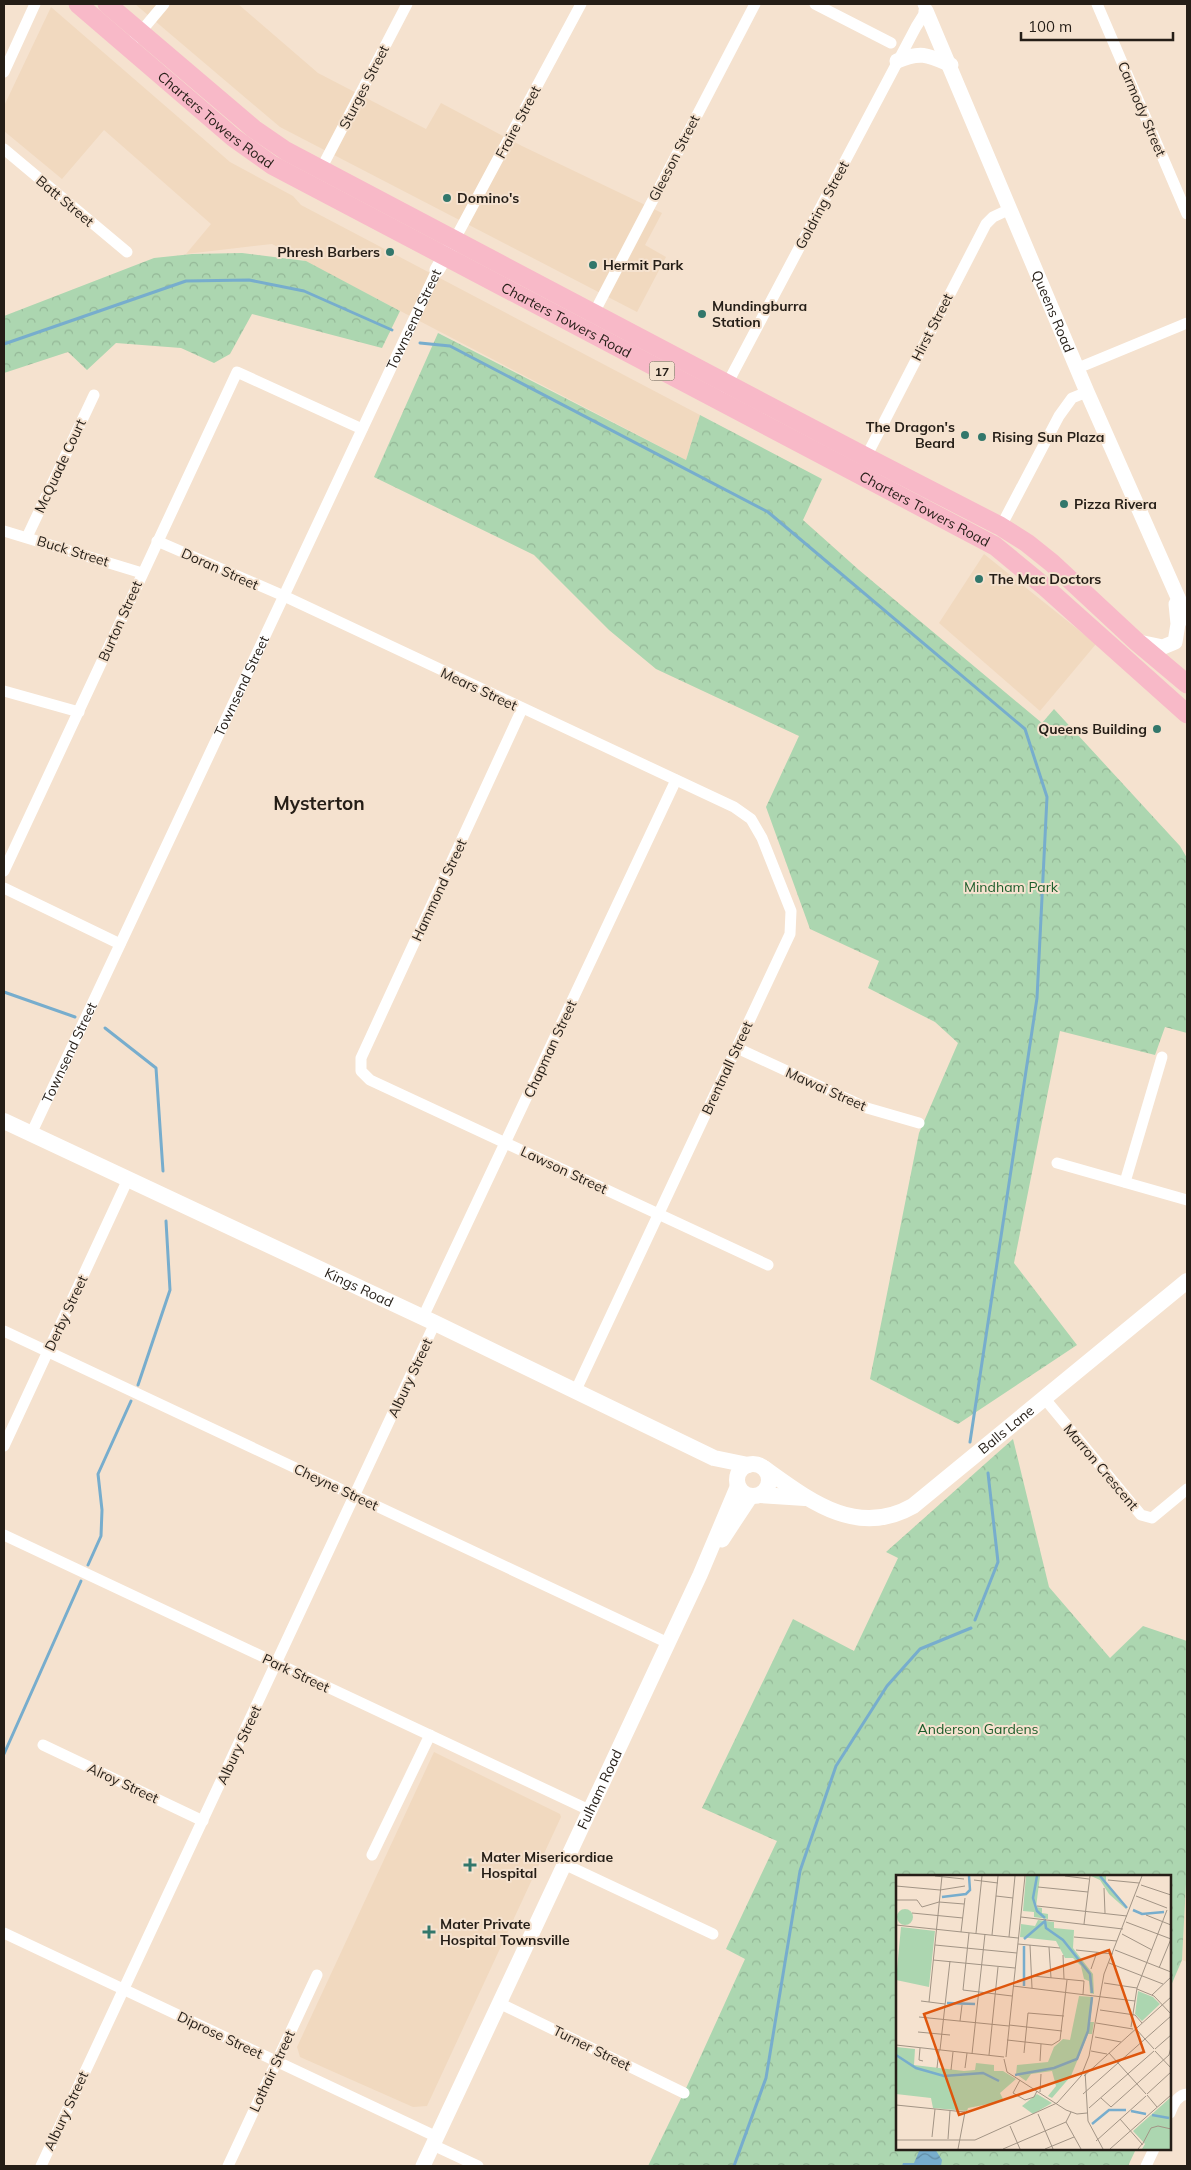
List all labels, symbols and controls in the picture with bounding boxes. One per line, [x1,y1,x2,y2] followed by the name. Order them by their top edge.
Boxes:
[1021,10,1174,42] scale bar
[1028,17,1072,36] text: 100 m
[335,42,393,132] street label: Sturges Street
[1114,59,1170,159] street label: Carmody Street
[154,67,277,172] street label: Charters Towers Road
[491,83,545,161] street label: Fraire Street
[645,112,703,204] street label: Gleeson Street
[791,158,853,252] street label: Goldring Street
[32,172,98,230] street label: Batt Street
[457,189,519,207] place label: Domino's
[441,192,453,204] marker: Domino's
[277,243,380,261] place label: Phresh Barbers
[384,246,396,258] marker: Phresh Barbers
[603,256,684,274] place label: Hermit Park
[587,259,599,271] marker: Hermit Park
[382,266,445,373] street label: Townsend Street
[1028,268,1078,355] street label: Queens Road
[498,278,635,362] street label: Charters Towers Road
[907,290,957,364] street label: Hirst Street
[712,297,807,331] place label: Mundingburra Station
[696,308,708,320] marker: Mundingburra Station
[650,362,674,381] road number: 17
[30,416,90,516] street label: McQuade Court
[866,418,955,452] place label: The Dragon's Beard
[992,428,1104,446] place label: Rising Sun Plaza
[959,429,971,441] marker: The Dragon's Beard
[976,431,988,443] marker: Rising Sun Plaza
[856,467,993,551] street label: Charters Towers Road
[1074,495,1157,513] place label: Pizza Rivera
[1058,498,1070,510] marker: Pizza Rivera
[35,532,111,570] street label: Buck Street
[179,544,261,594] street label: Doran Street
[989,570,1101,588] place label: The Mac Doctors
[973,573,985,585] marker: The Mac Doctors
[94,578,146,664] street label: Burton Street
[210,633,273,739] street label: Townsend Street
[438,663,520,715] street label: Mears Street
[1038,720,1147,738] place label: Queens Building
[1151,723,1163,735] marker: Queens Building
[273,791,365,815] district label: Mysterton
[407,836,471,944] street label: Hammond Street
[964,878,1059,896] park label: Mindham Park
[519,997,581,1101] street label: Chapman Street
[38,999,101,1106] street label: Townsend Street
[698,1018,757,1118] street label: Brentnall Street
[783,1063,869,1115] street label: Mawai Street
[518,1142,610,1198] street label: Lawson Street
[322,1264,396,1311] street label: Kings Road
[41,1272,91,1354] street label: Derby Street
[384,1335,436,1421] street label: Albury Street
[974,1401,1038,1458] street label: Balls Lane
[1060,1420,1142,1514] street label: Marron Crescent
[291,1460,381,1514] street label: Cheyne Street
[260,1650,332,1696] street label: Park Street
[213,1702,265,1788] street label: Albury Street
[917,1720,1039,1738] park label: Anderson Gardens
[573,1747,626,1832] street label: Fulham Road
[85,1759,161,1807] street label: Alroy Street
[481,1848,613,1882] place label: Mater Misericordiae Hospital
[463,1858,477,1872] marker: Mater Misericordiae Hospital
[896,1875,1171,2150] inset map
[440,1915,570,1949] place label: Mater Private Hospital Townsville
[422,1925,436,1939] marker: Mater Private Hospital Townsville
[174,2007,266,2063] street label: Diprose Street
[550,2022,634,2075] street label: Turner Street
[245,2027,299,2115] street label: Lothair Street
[40,2068,92,2154] street label: Albury Street

